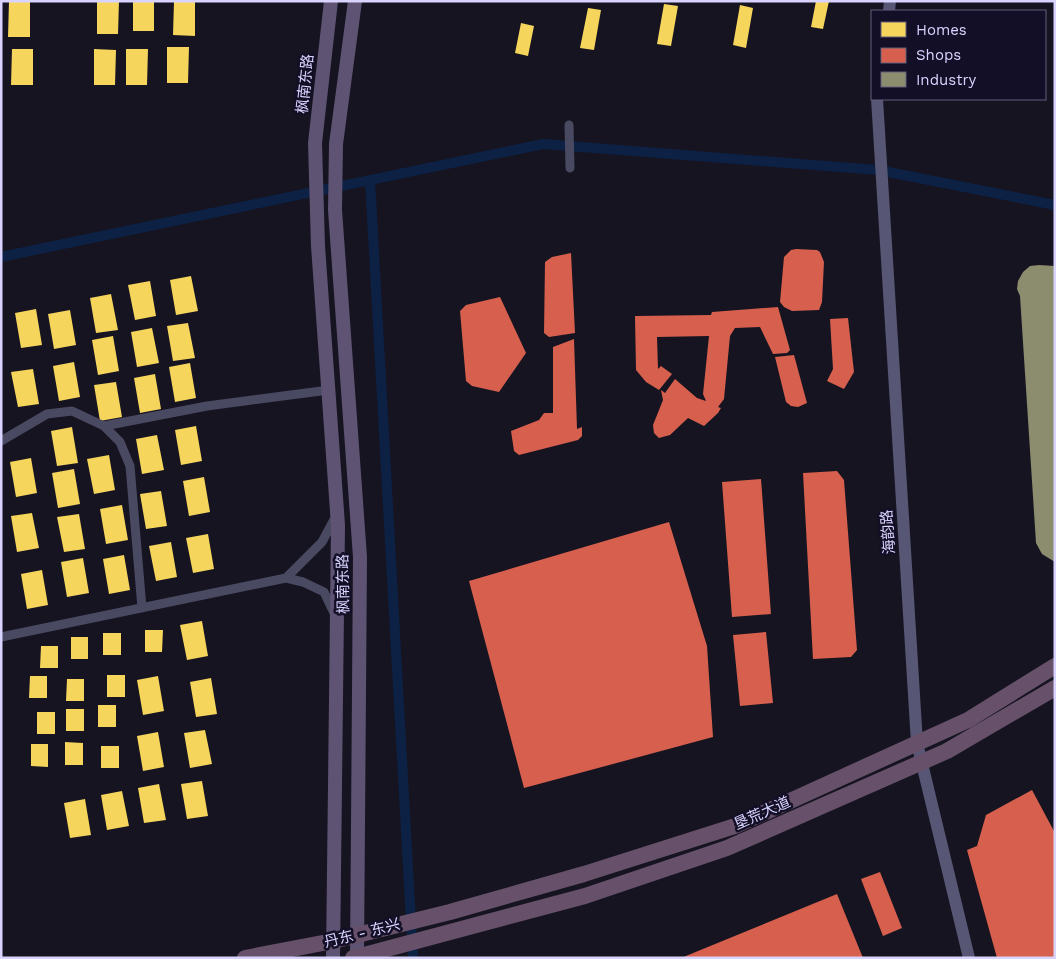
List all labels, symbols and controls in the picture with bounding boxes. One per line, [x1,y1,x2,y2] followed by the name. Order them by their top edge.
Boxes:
[871,10,1046,100] legend
[916,21,967,39] text: Homes
[916,46,961,64] text: Shops
[293,53,317,115] street label: 枫南东路
[916,71,977,89] text: Industry
[877,509,899,555] street label: 海韵路
[333,554,353,614] street label: 枫南东路
[731,793,793,833] street label: 垦荒大道
[322,915,402,951] street label: 丹东 - 东兴

